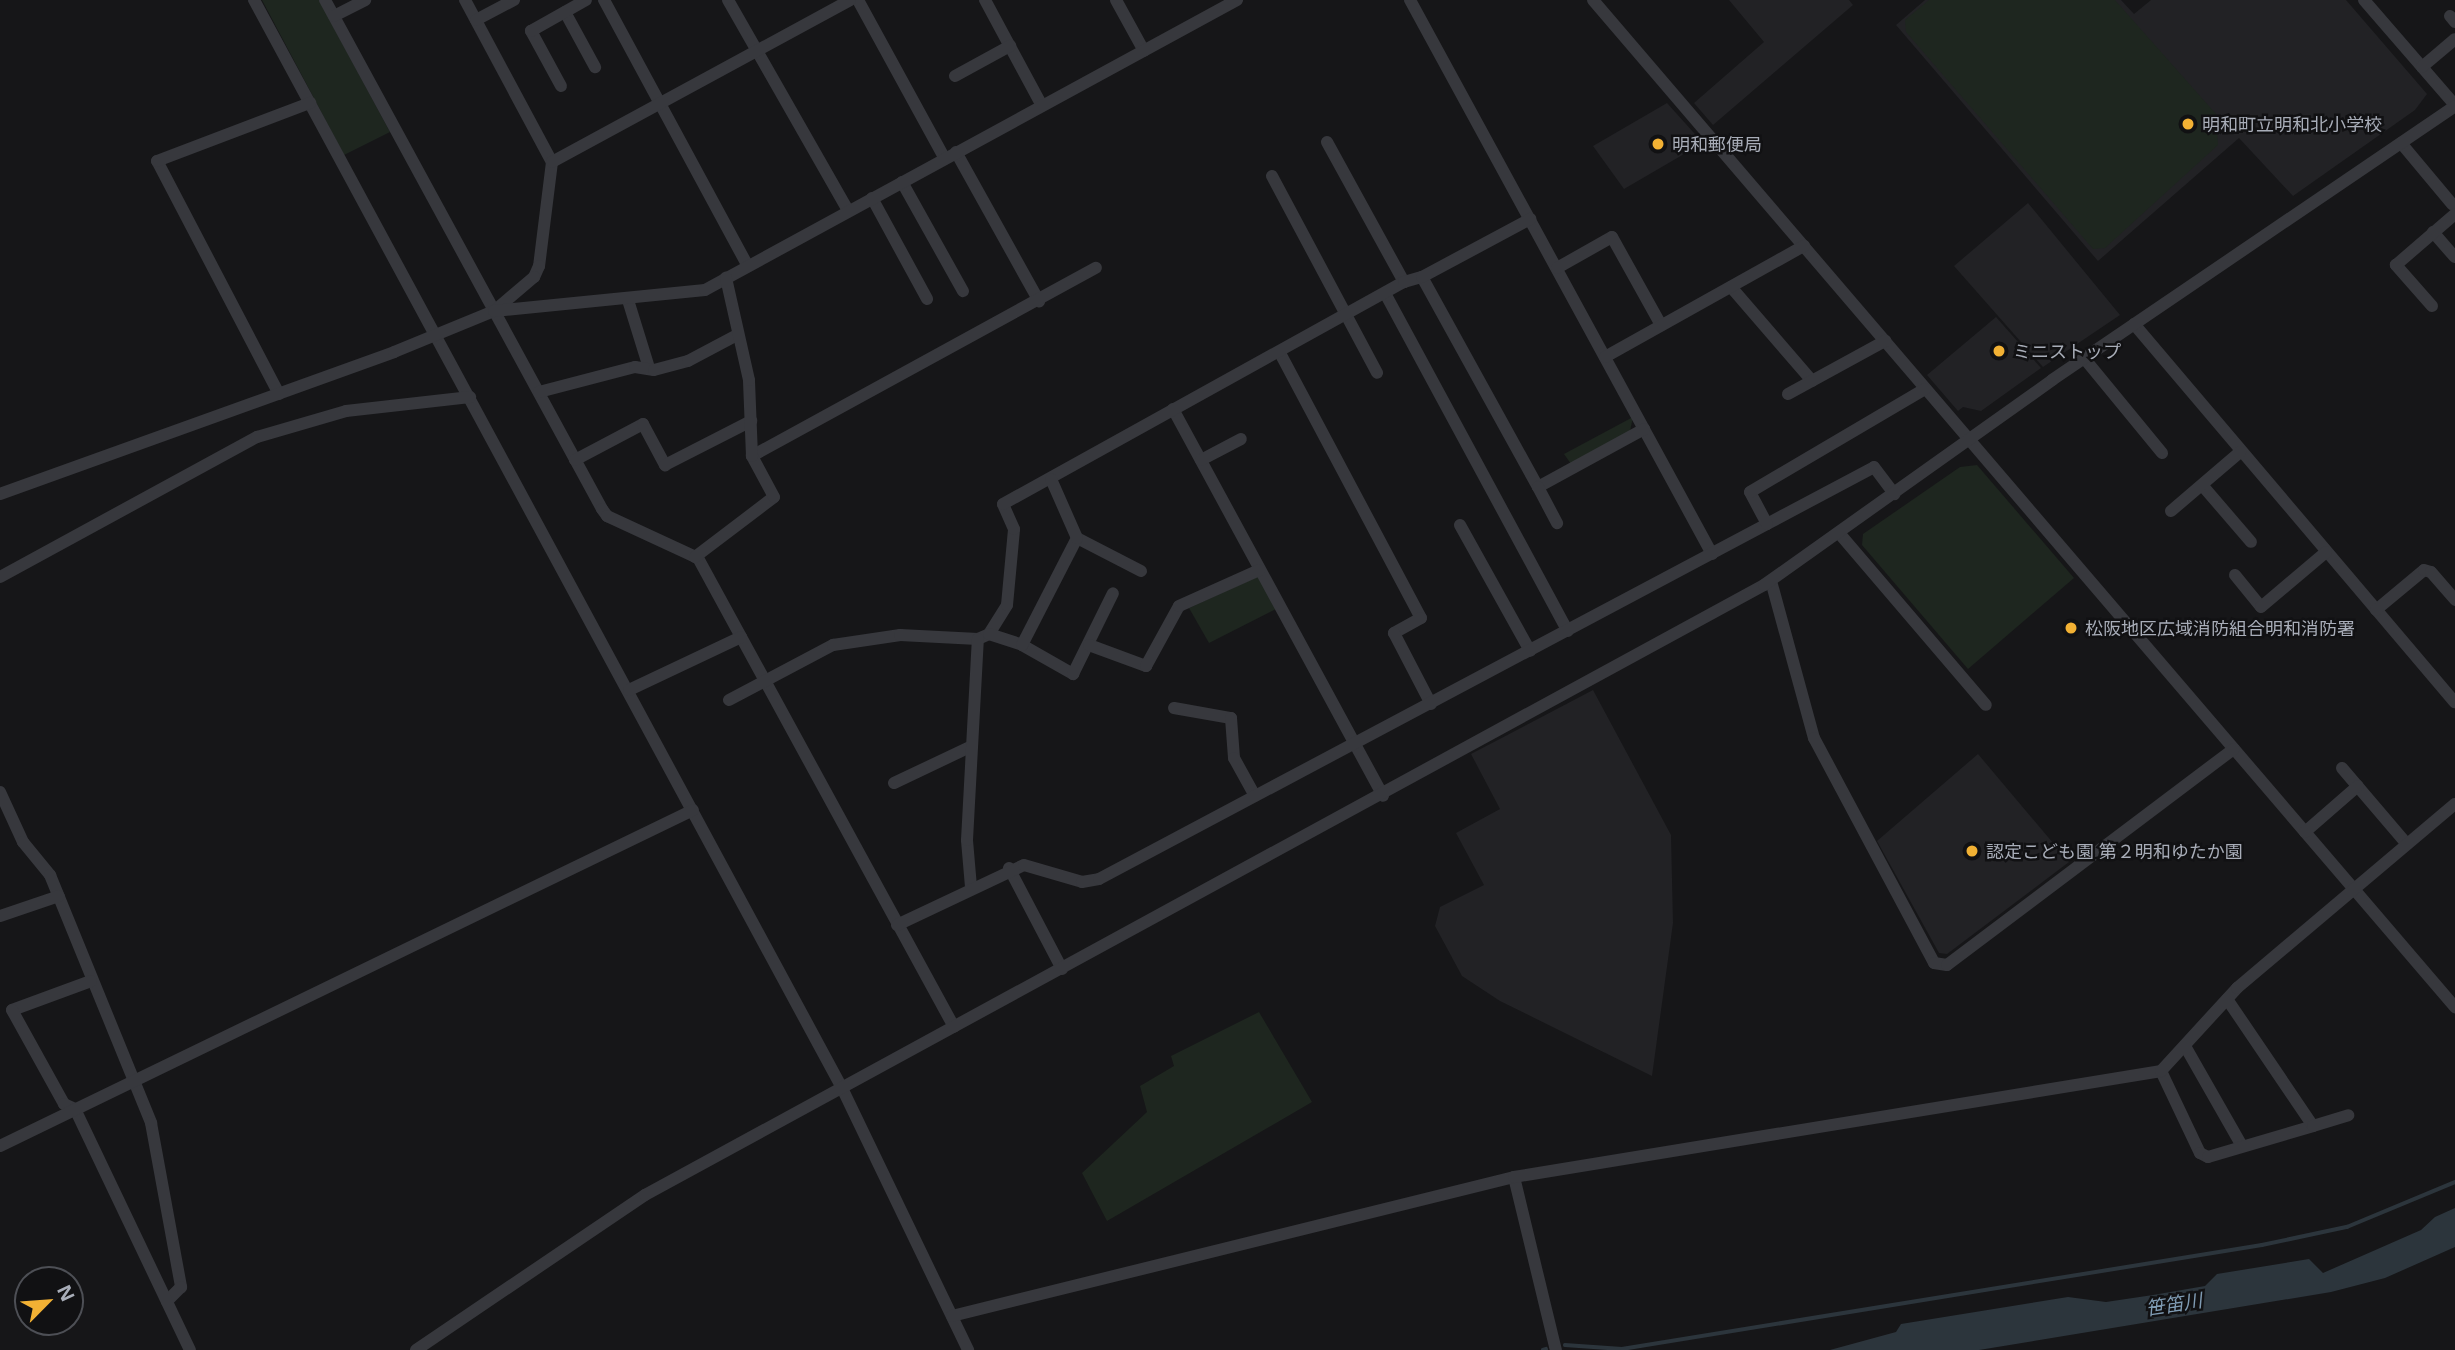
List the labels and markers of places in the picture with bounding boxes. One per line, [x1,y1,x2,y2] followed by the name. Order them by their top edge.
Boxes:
[2202,113,2382,135] place label: 明和町立明和北小学校
[2180,116,2196,132] marker: 明和町立明和北小学校
[1672,133,1762,155] place label: 明和郵便局
[1650,136,1666,152] marker: 明和郵便局
[2013,340,2121,362] place label: ミニストップ
[1991,343,2007,359] marker: ミニストップ
[2085,617,2355,639] place label: 松阪地区広域消防組合明和消防署
[2063,620,2079,636] marker: 松阪地区広域消防組合明和消防署
[1986,840,2243,862] place label: 認定こども園 第２明和ゆたか園
[1964,843,1980,859] marker: 認定こども園 第２明和ゆたか園

